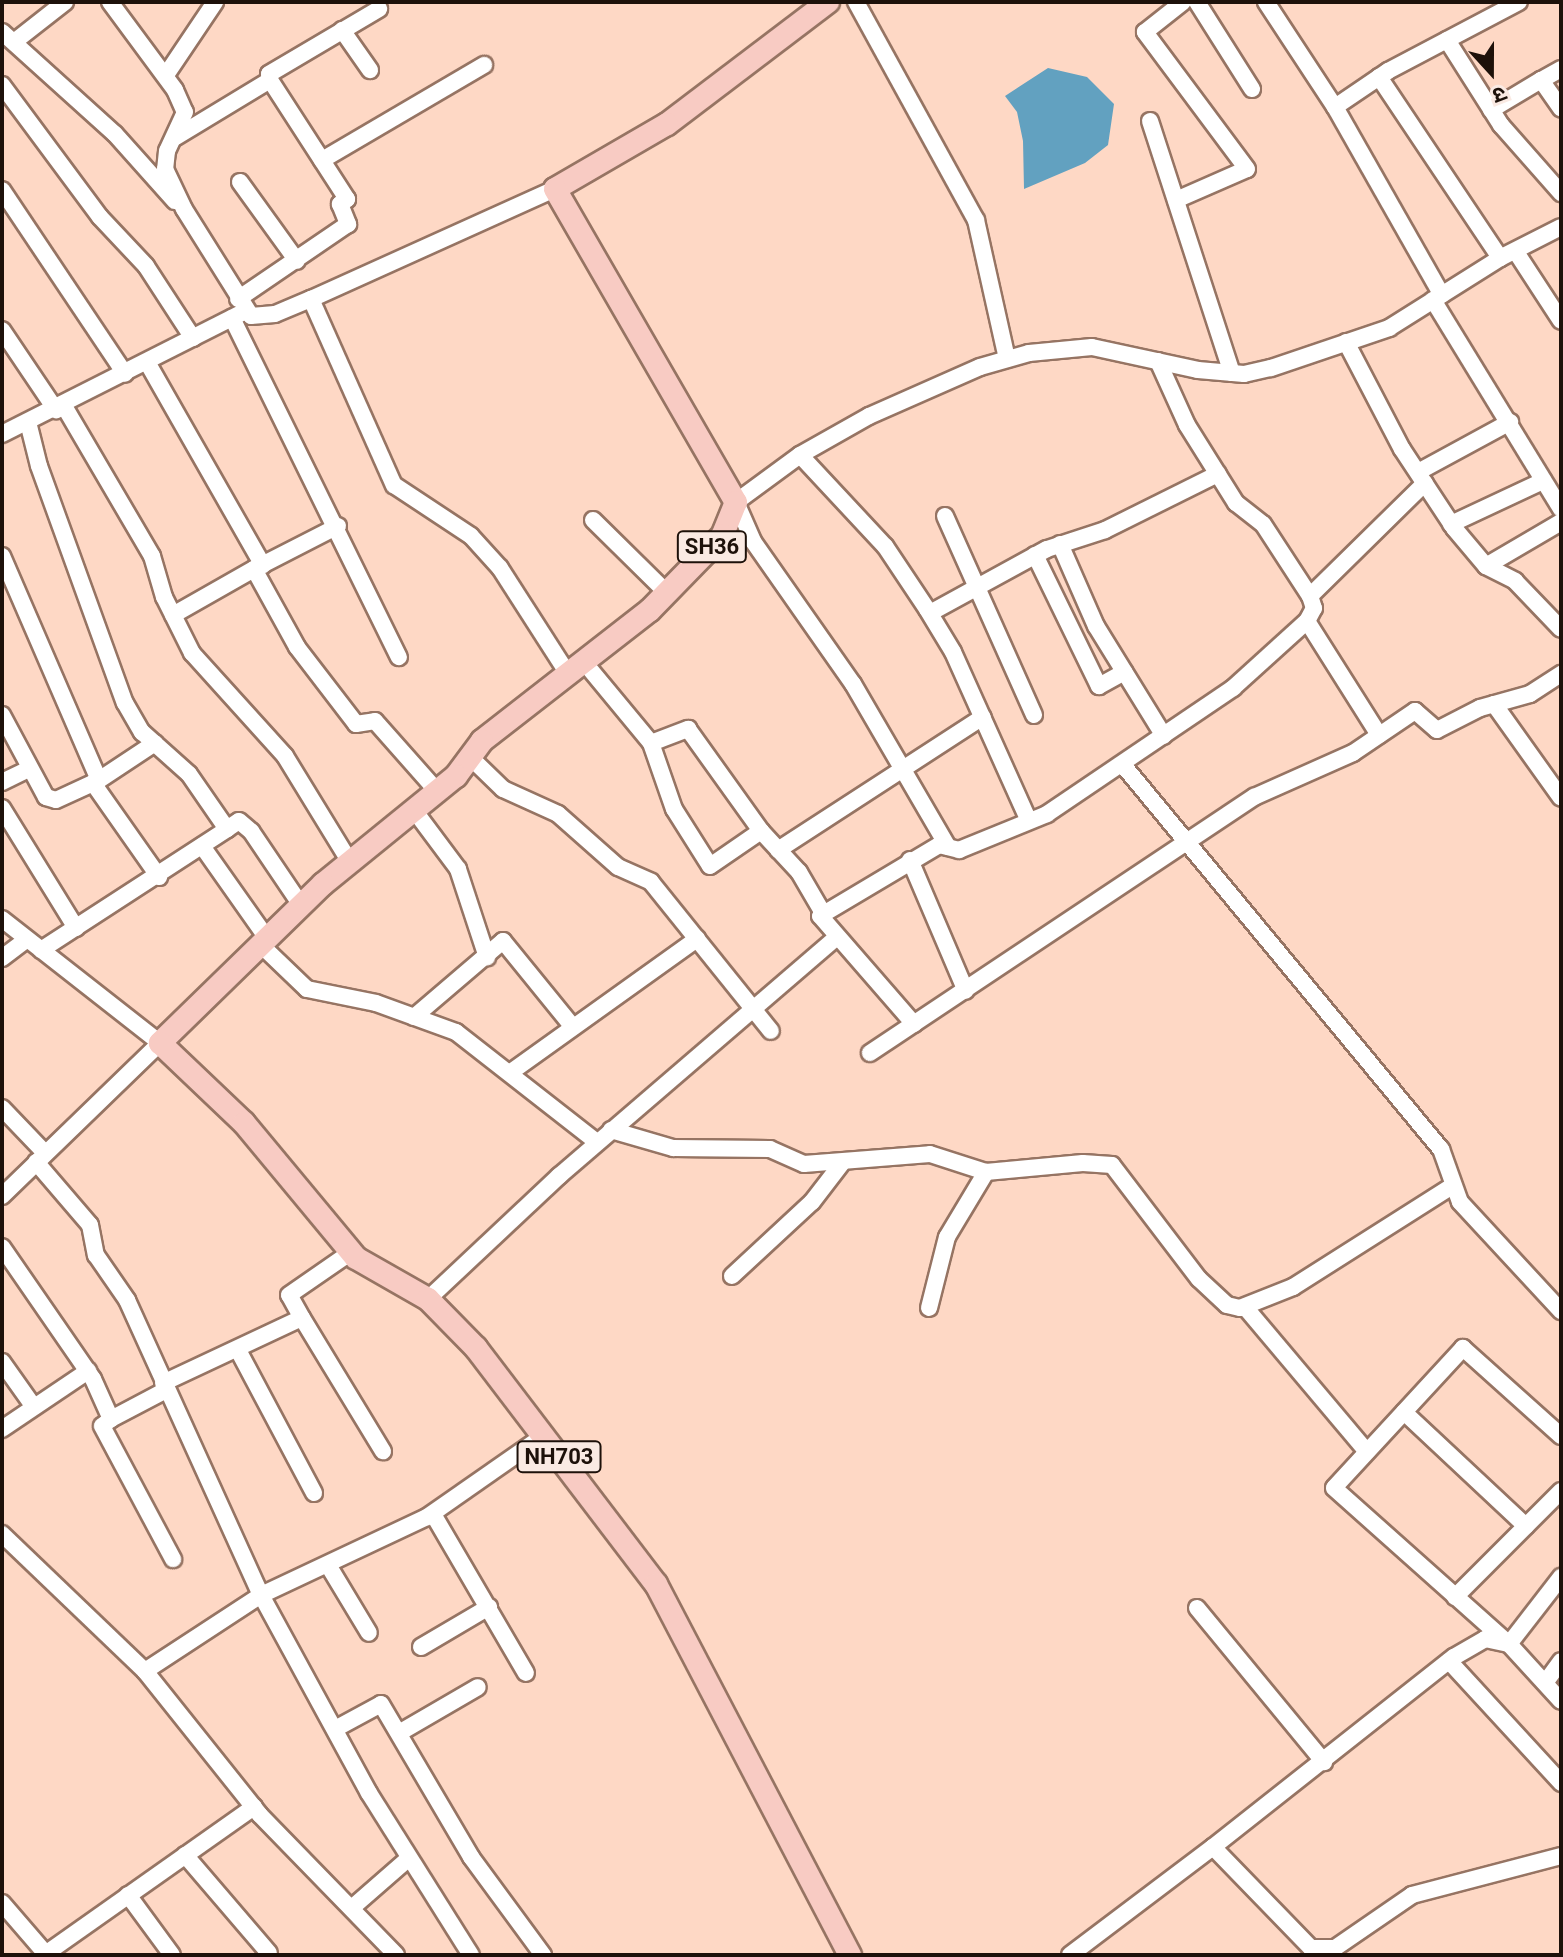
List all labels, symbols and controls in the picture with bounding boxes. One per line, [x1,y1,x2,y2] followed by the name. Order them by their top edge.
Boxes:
[1451,32,1531,112] north arrow
[1489,81,1510,109] text: उ
[676,529,748,565] road number: SH36
[515,1439,603,1475] road number: NH703

